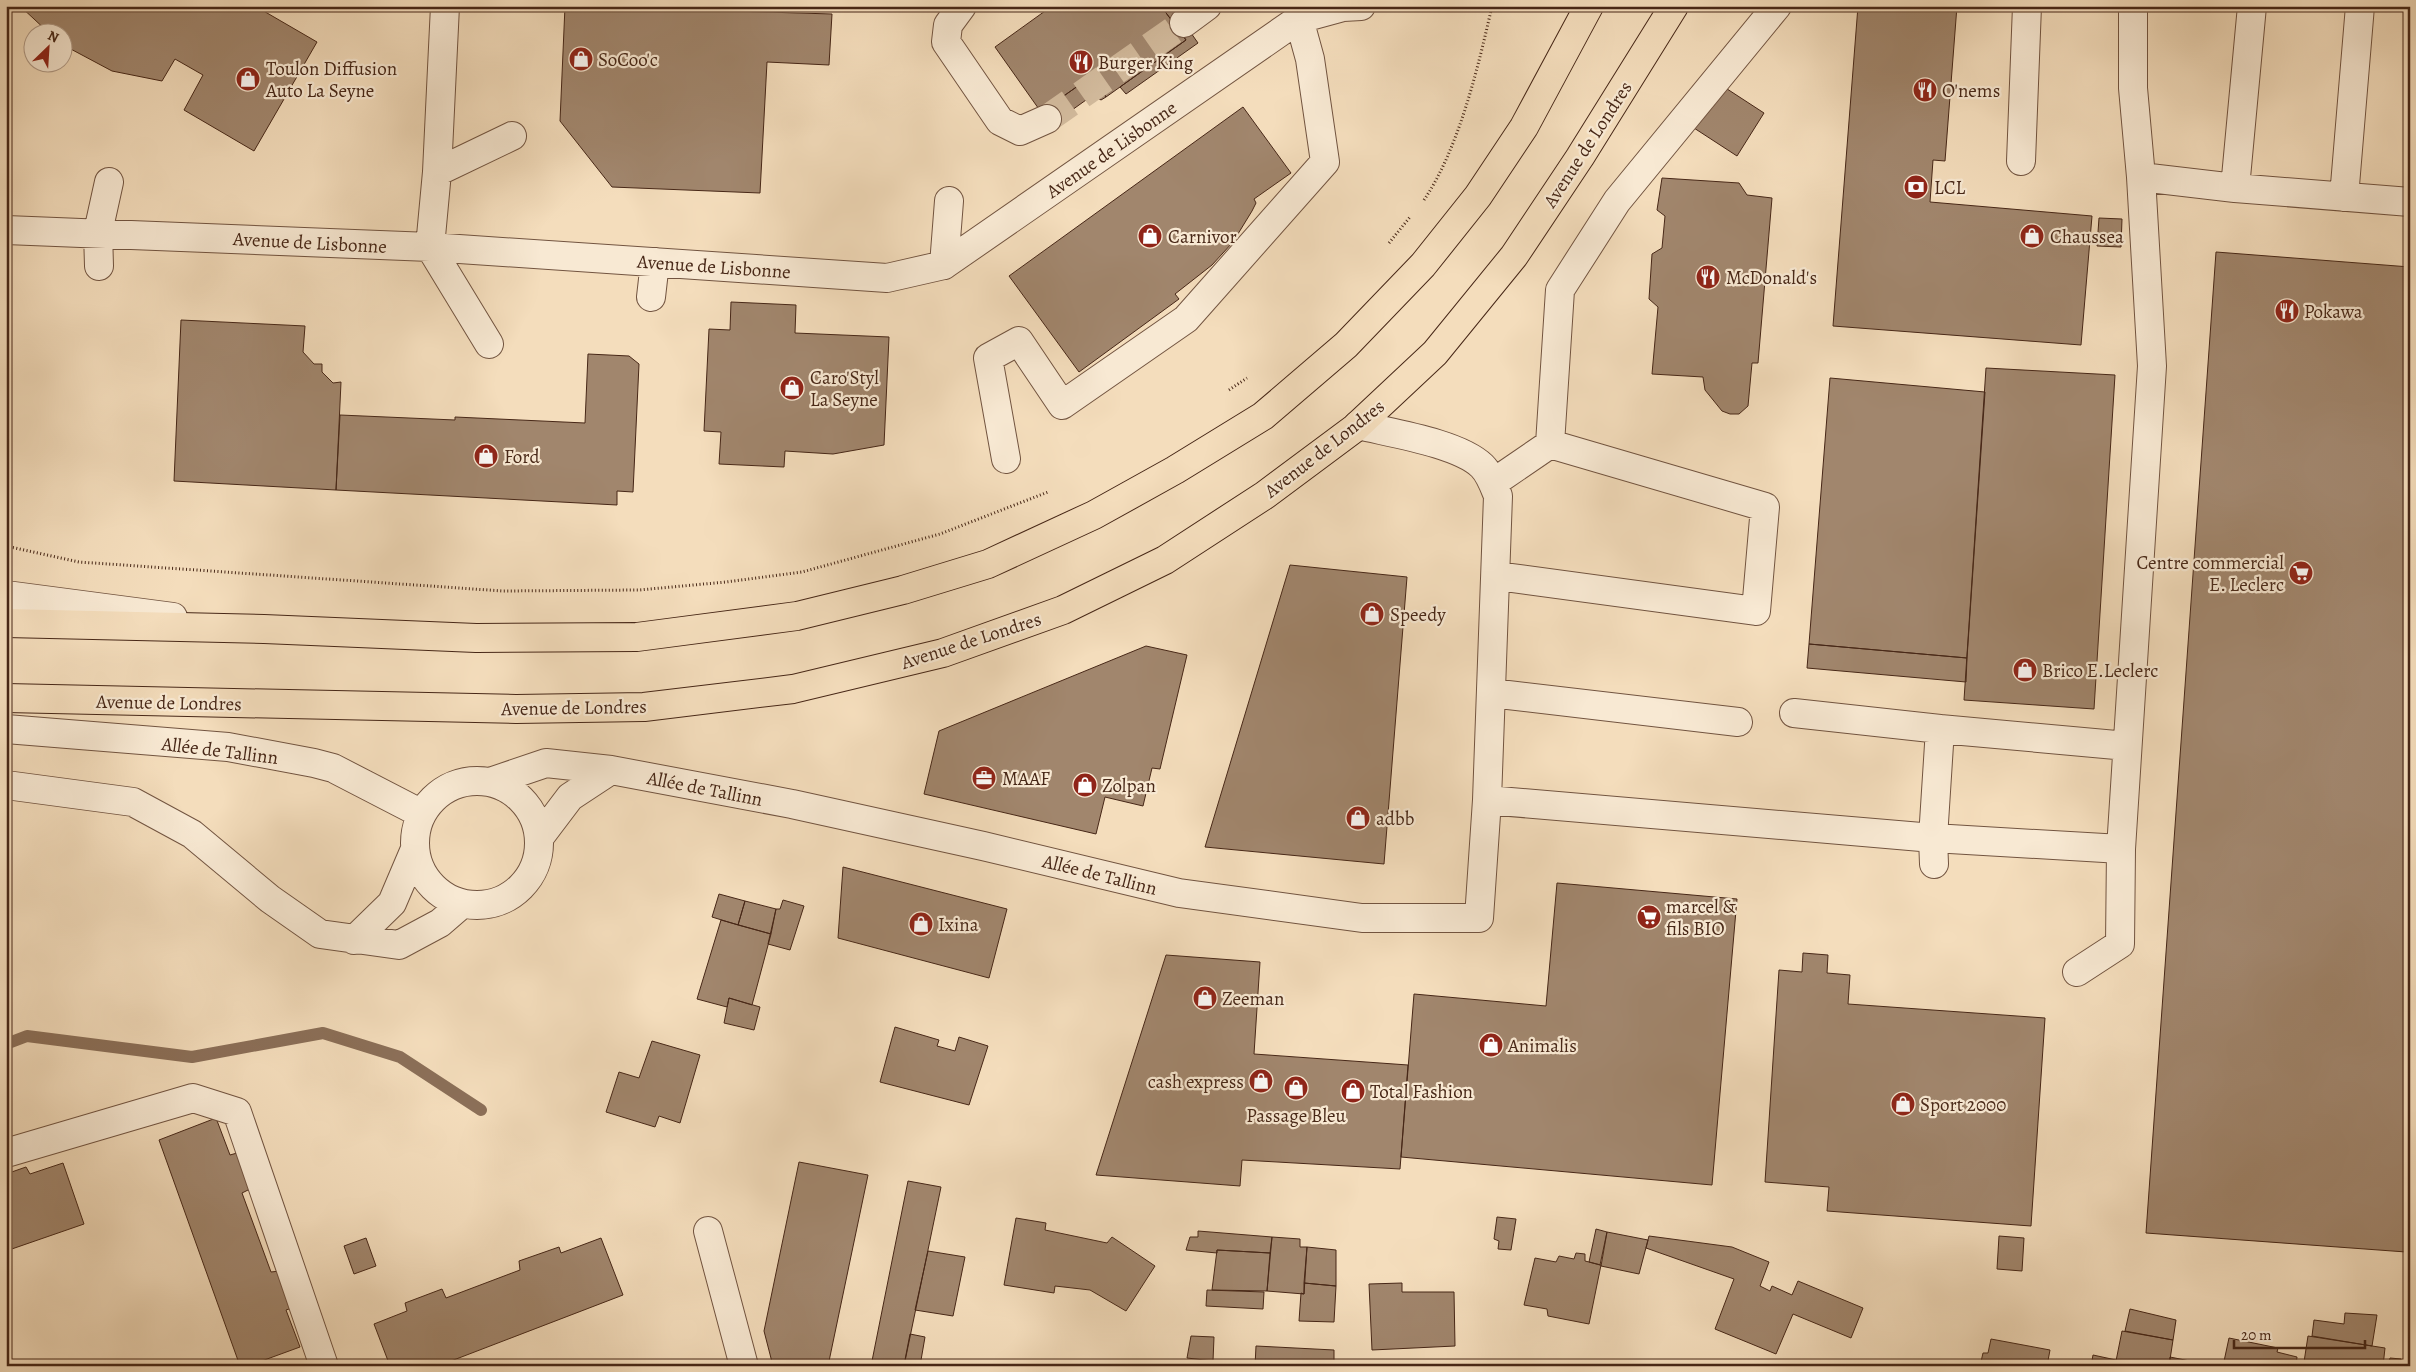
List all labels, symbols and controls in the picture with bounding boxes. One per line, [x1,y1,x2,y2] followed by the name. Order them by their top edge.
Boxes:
[22,22,72,72] north arrow
[45,26,62,47] text: N
[568,46,594,72] shop icon: SoCoo'c
[598,47,658,73] place label: SoCoo'c
[1068,49,1094,75] restaurant icon: Burger King
[1098,50,1194,76] place label: Burger King
[265,56,397,104] place label: Toulon Diffusion Auto La Seyne
[235,66,261,92] shop icon: Toulon Diffusion Auto La Seyne
[1537,76,1638,214] street label: Avenue de Londres
[1912,77,1938,103] restaurant icon: O'nems
[1942,78,2000,104] place label: O'nems
[1040,95,1182,205] street label: Avenue de Lisbonne
[1903,174,1929,200] bank icon: LCL
[1934,175,1966,201] place label: LCL
[1137,223,1163,249] shop icon: Carnivor
[2019,223,2045,249] shop icon: Chaussea
[1168,224,1237,250] place label: Carnivor
[2050,224,2124,250] place label: Chaussea
[231,226,387,260] street label: Avenue de Lisbonne
[635,249,792,285] street label: Avenue de Lisbonne
[1695,264,1721,290] restaurant icon: McDonald's
[1726,265,1817,291] place label: McDonald's
[2274,298,2300,324] restaurant icon: Pokawa
[2304,299,2363,325] place label: Pokawa
[810,365,879,413] place label: Caro'Styl La Seyne
[779,375,805,401] shop icon: Caro'Styl La Seyne
[1258,394,1390,505] street label: Avenue de Londres
[473,443,499,469] shop icon: Ford
[504,444,540,470] place label: Ford
[2137,550,2284,598] place label: Centre commercial E. Leclerc
[2288,560,2314,586] supermarket icon: Centre commercial E. Leclerc
[1359,601,1385,627] shop icon: Speedy
[1390,602,1446,628] place label: Speedy
[897,606,1045,676] street label: Avenue de Londres
[2012,657,2038,683] shop icon: Brico E.Leclerc
[2042,658,2158,684] place label: Brico E.Leclerc
[95,689,242,717] street label: Avenue de Londres
[500,694,647,722] street label: Avenue de Londres
[159,731,280,771] street label: Allée de Tallinn
[644,765,765,813] street label: Allée de Tallinn
[971,765,997,791] office icon: MAAF
[1002,766,1050,792] place label: MAAF
[1072,772,1098,798] shop icon: Zolpan
[1102,773,1156,799] place label: Zolpan
[1345,805,1371,831] shop icon: adbb
[1376,806,1414,832] place label: adbb
[1039,848,1160,902] street label: Allée de Tallinn
[1666,894,1736,942] place label: marcel & fils BIO
[1636,904,1662,930] supermarket icon: marcel & fils BIO
[908,911,934,937] shop icon: Ixina
[938,912,979,938] place label: Ixina
[1192,985,1218,1011] shop icon: Zeeman
[1222,986,1285,1012] place label: Zeeman
[1478,1032,1504,1058] shop icon: Animalis
[1507,1033,1577,1059] place label: Animalis
[1248,1068,1274,1094] shop icon: cash express
[1148,1069,1244,1095] place label: cash express
[1283,1075,1309,1101] shop icon: Passage Bleu
[1340,1078,1366,1104] shop icon: Total Fashion
[1370,1079,1473,1105] place label: Total Fashion
[1890,1091,1916,1117] shop icon: Sport 2000
[1920,1092,2006,1118] place label: Sport 2000
[1246,1103,1347,1129] place label: Passage Bleu
[2234,1317,2365,1349] scale bar
[2241,1325,2272,1345] text: 20 m

